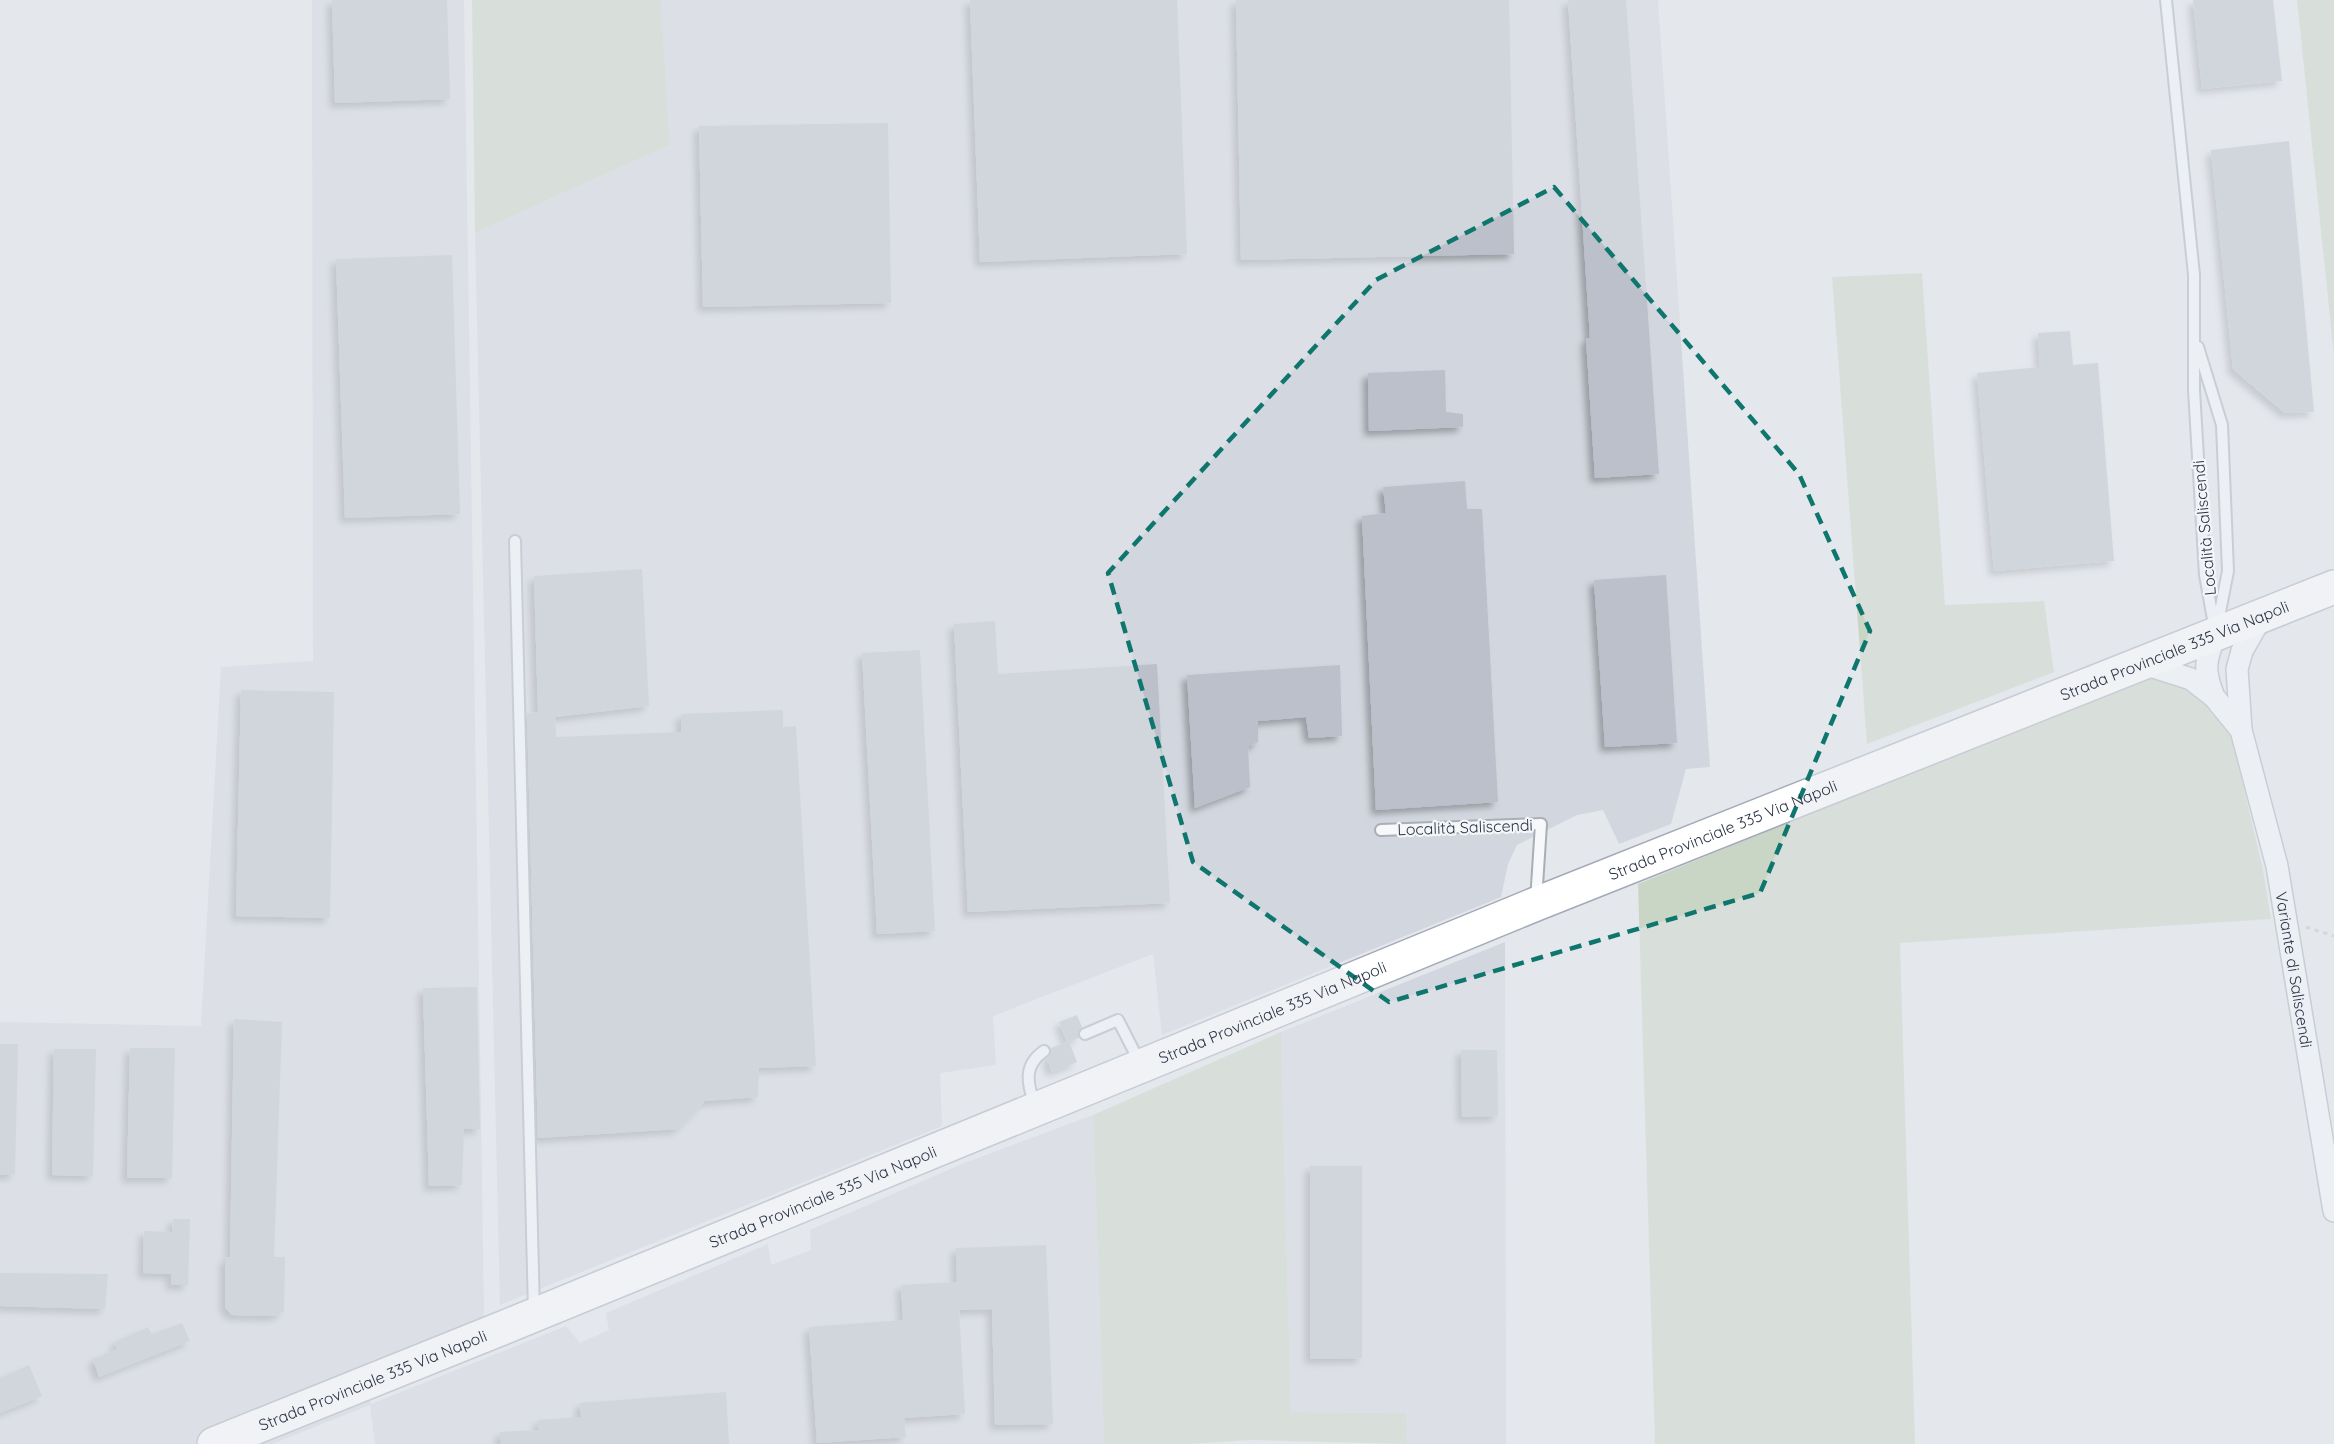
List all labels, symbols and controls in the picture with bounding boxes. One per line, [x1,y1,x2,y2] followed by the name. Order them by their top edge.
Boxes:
[2188,460,2220,596] street label: Località Saliscendi
[2057,596,2292,705] street label: Strada Provinciale 335 Via Napoli
[1606,775,1840,884] street label: Strada Provinciale 335 Via Napoli
[1397,815,1533,839] street label: Località Saliscendi
[2271,890,2317,1049] street label: Variante di Saliscendi
[1155,957,1389,1068] street label: Strada Provinciale 335 Via Napoli
[706,1141,939,1252] street label: Strada Provinciale 335 Via Napoli
[256,1325,490,1435] street label: Strada Provinciale 335 Via Napoli

